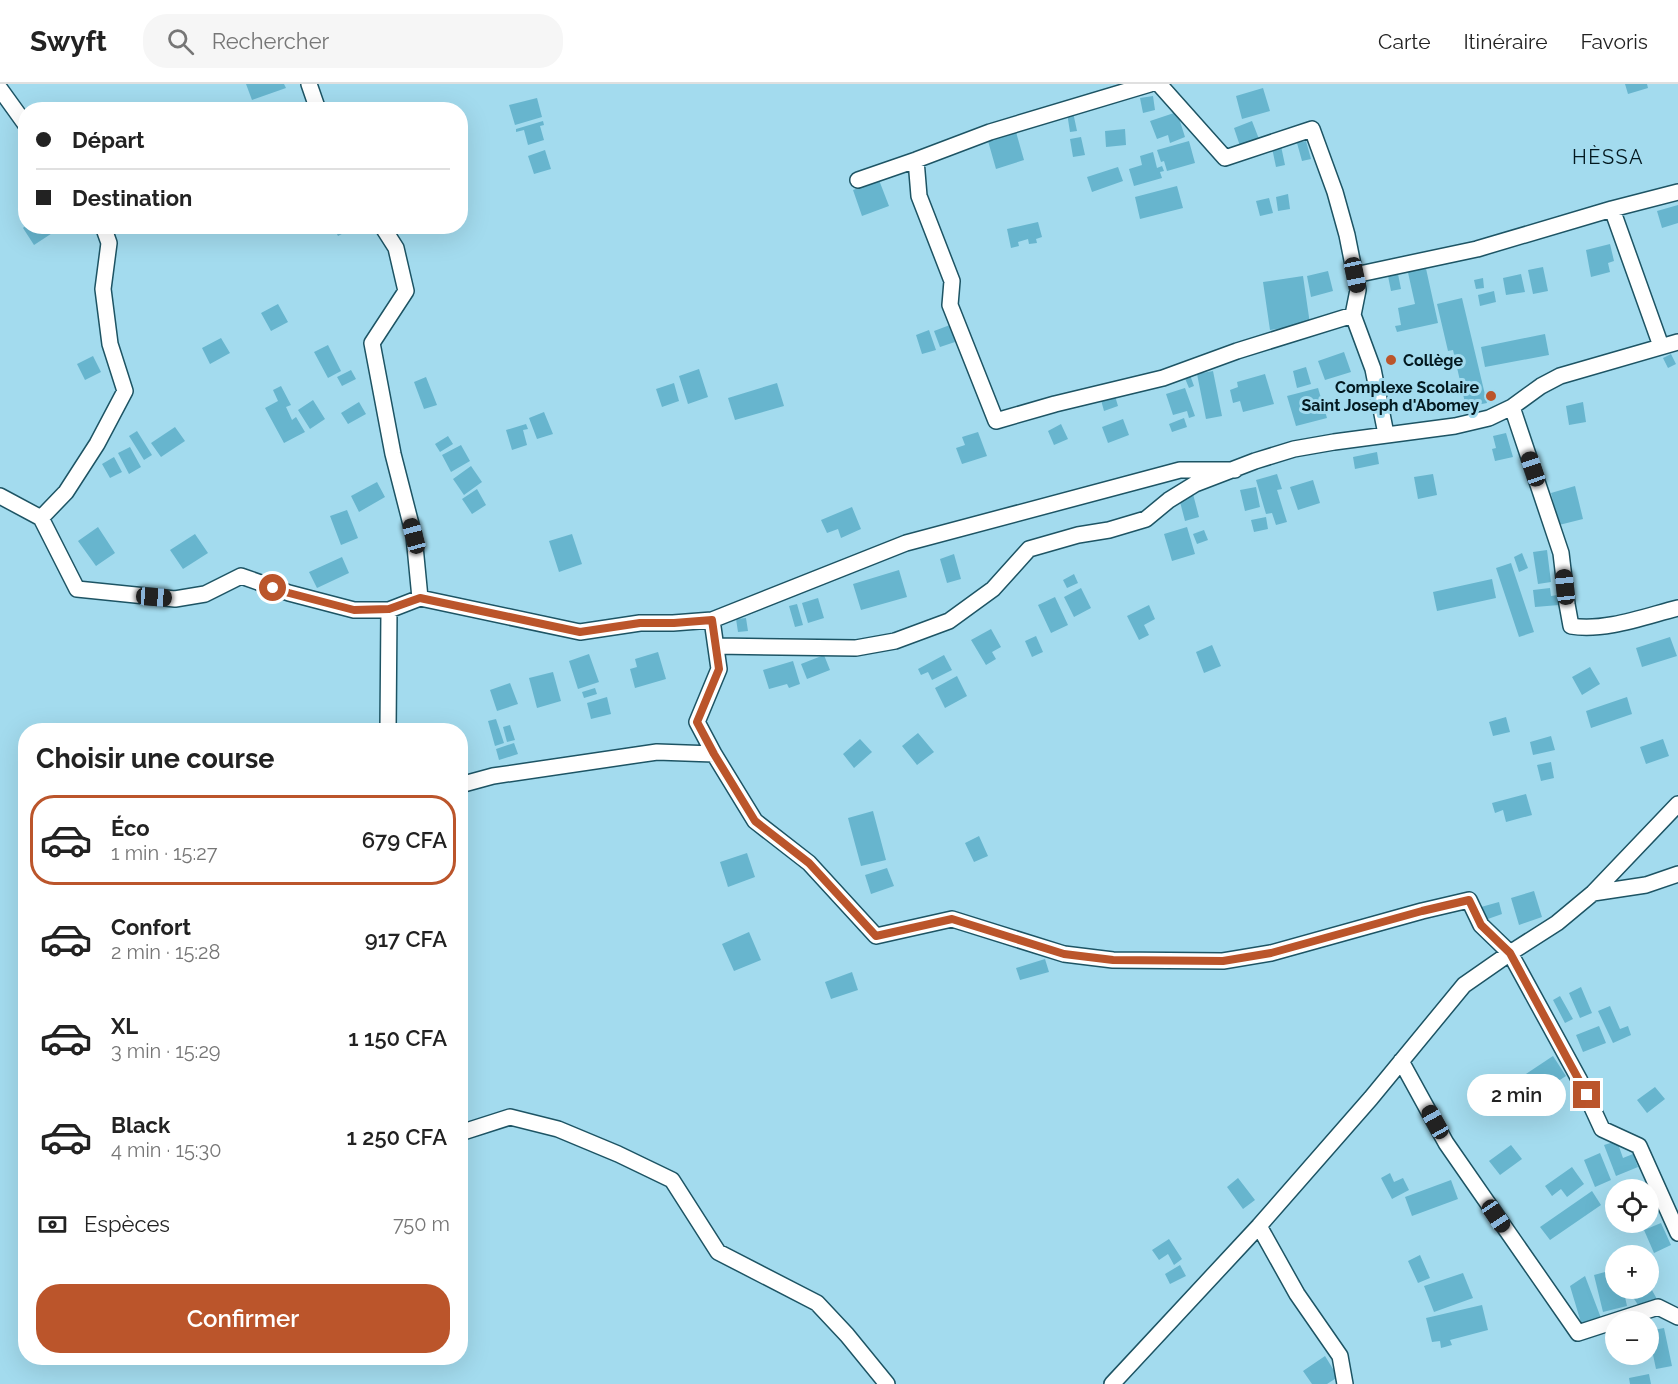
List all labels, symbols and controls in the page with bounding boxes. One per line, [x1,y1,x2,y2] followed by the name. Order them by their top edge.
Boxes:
[143,14,563,68] search box
[30,25,107,58] text: Swyft
[164,25,197,58] icon: search
[212,28,329,54] text: Rechercher
[1378,29,1430,54] text: Carte
[1463,29,1547,54] text: Itinéraire
[1580,29,1648,54] text: Favoris
[72,127,144,153] text: Départ
[1572,145,1644,169] district label: HÈSSA
[72,185,192,211] text: Destination
[1342,256,1368,294] car
[1403,351,1464,370] place label: Collège
[1384,353,1398,367] marker: Collège
[1302,378,1479,415] place label: Complexe Scolaire Saint Joseph d'Abomey
[1484,389,1498,403] marker: Complexe Scolaire Saint Joseph d'Abomey
[1519,449,1547,489] car
[401,516,427,556] car
[1554,568,1576,606] car
[259,574,286,601] route start
[135,587,173,607] car
[36,743,274,774] text: Choisir une course
[39,813,93,867] icon: car
[111,815,150,841] text: Éco
[362,827,447,853] text: 679 CFA
[111,841,217,865] text: 1 min · 15:27
[39,912,93,966] icon: car
[111,914,191,940] text: Confort
[365,926,447,952] text: 917 CFA
[111,940,220,964] text: 2 min · 15:28
[39,1011,93,1065] icon: car
[111,1013,138,1039] text: XL
[348,1025,447,1051] text: 1 150 CFA
[111,1039,221,1063] text: 3 min · 15:29
[1467,1074,1566,1116] callout: 2 min
[1573,1081,1600,1108] route end
[1491,1083,1542,1107] text: 2 min
[1418,1102,1452,1142] car
[39,1110,93,1164] icon: car
[111,1112,170,1138] text: Black
[347,1124,447,1150] text: 1 250 CFA
[111,1138,222,1162] text: 4 min · 15:30
[1605,1179,1659,1365] map controls
[1605,1179,1659,1233] button: locate
[1478,1196,1514,1236] car
[36,1208,69,1241] icon: cash
[84,1211,170,1237] text: Espèces
[393,1212,450,1236] text: 750 m
[1605,1245,1659,1299] button: +
[36,1284,450,1353] button: Confirmer
[1605,1311,1659,1365] button: −

